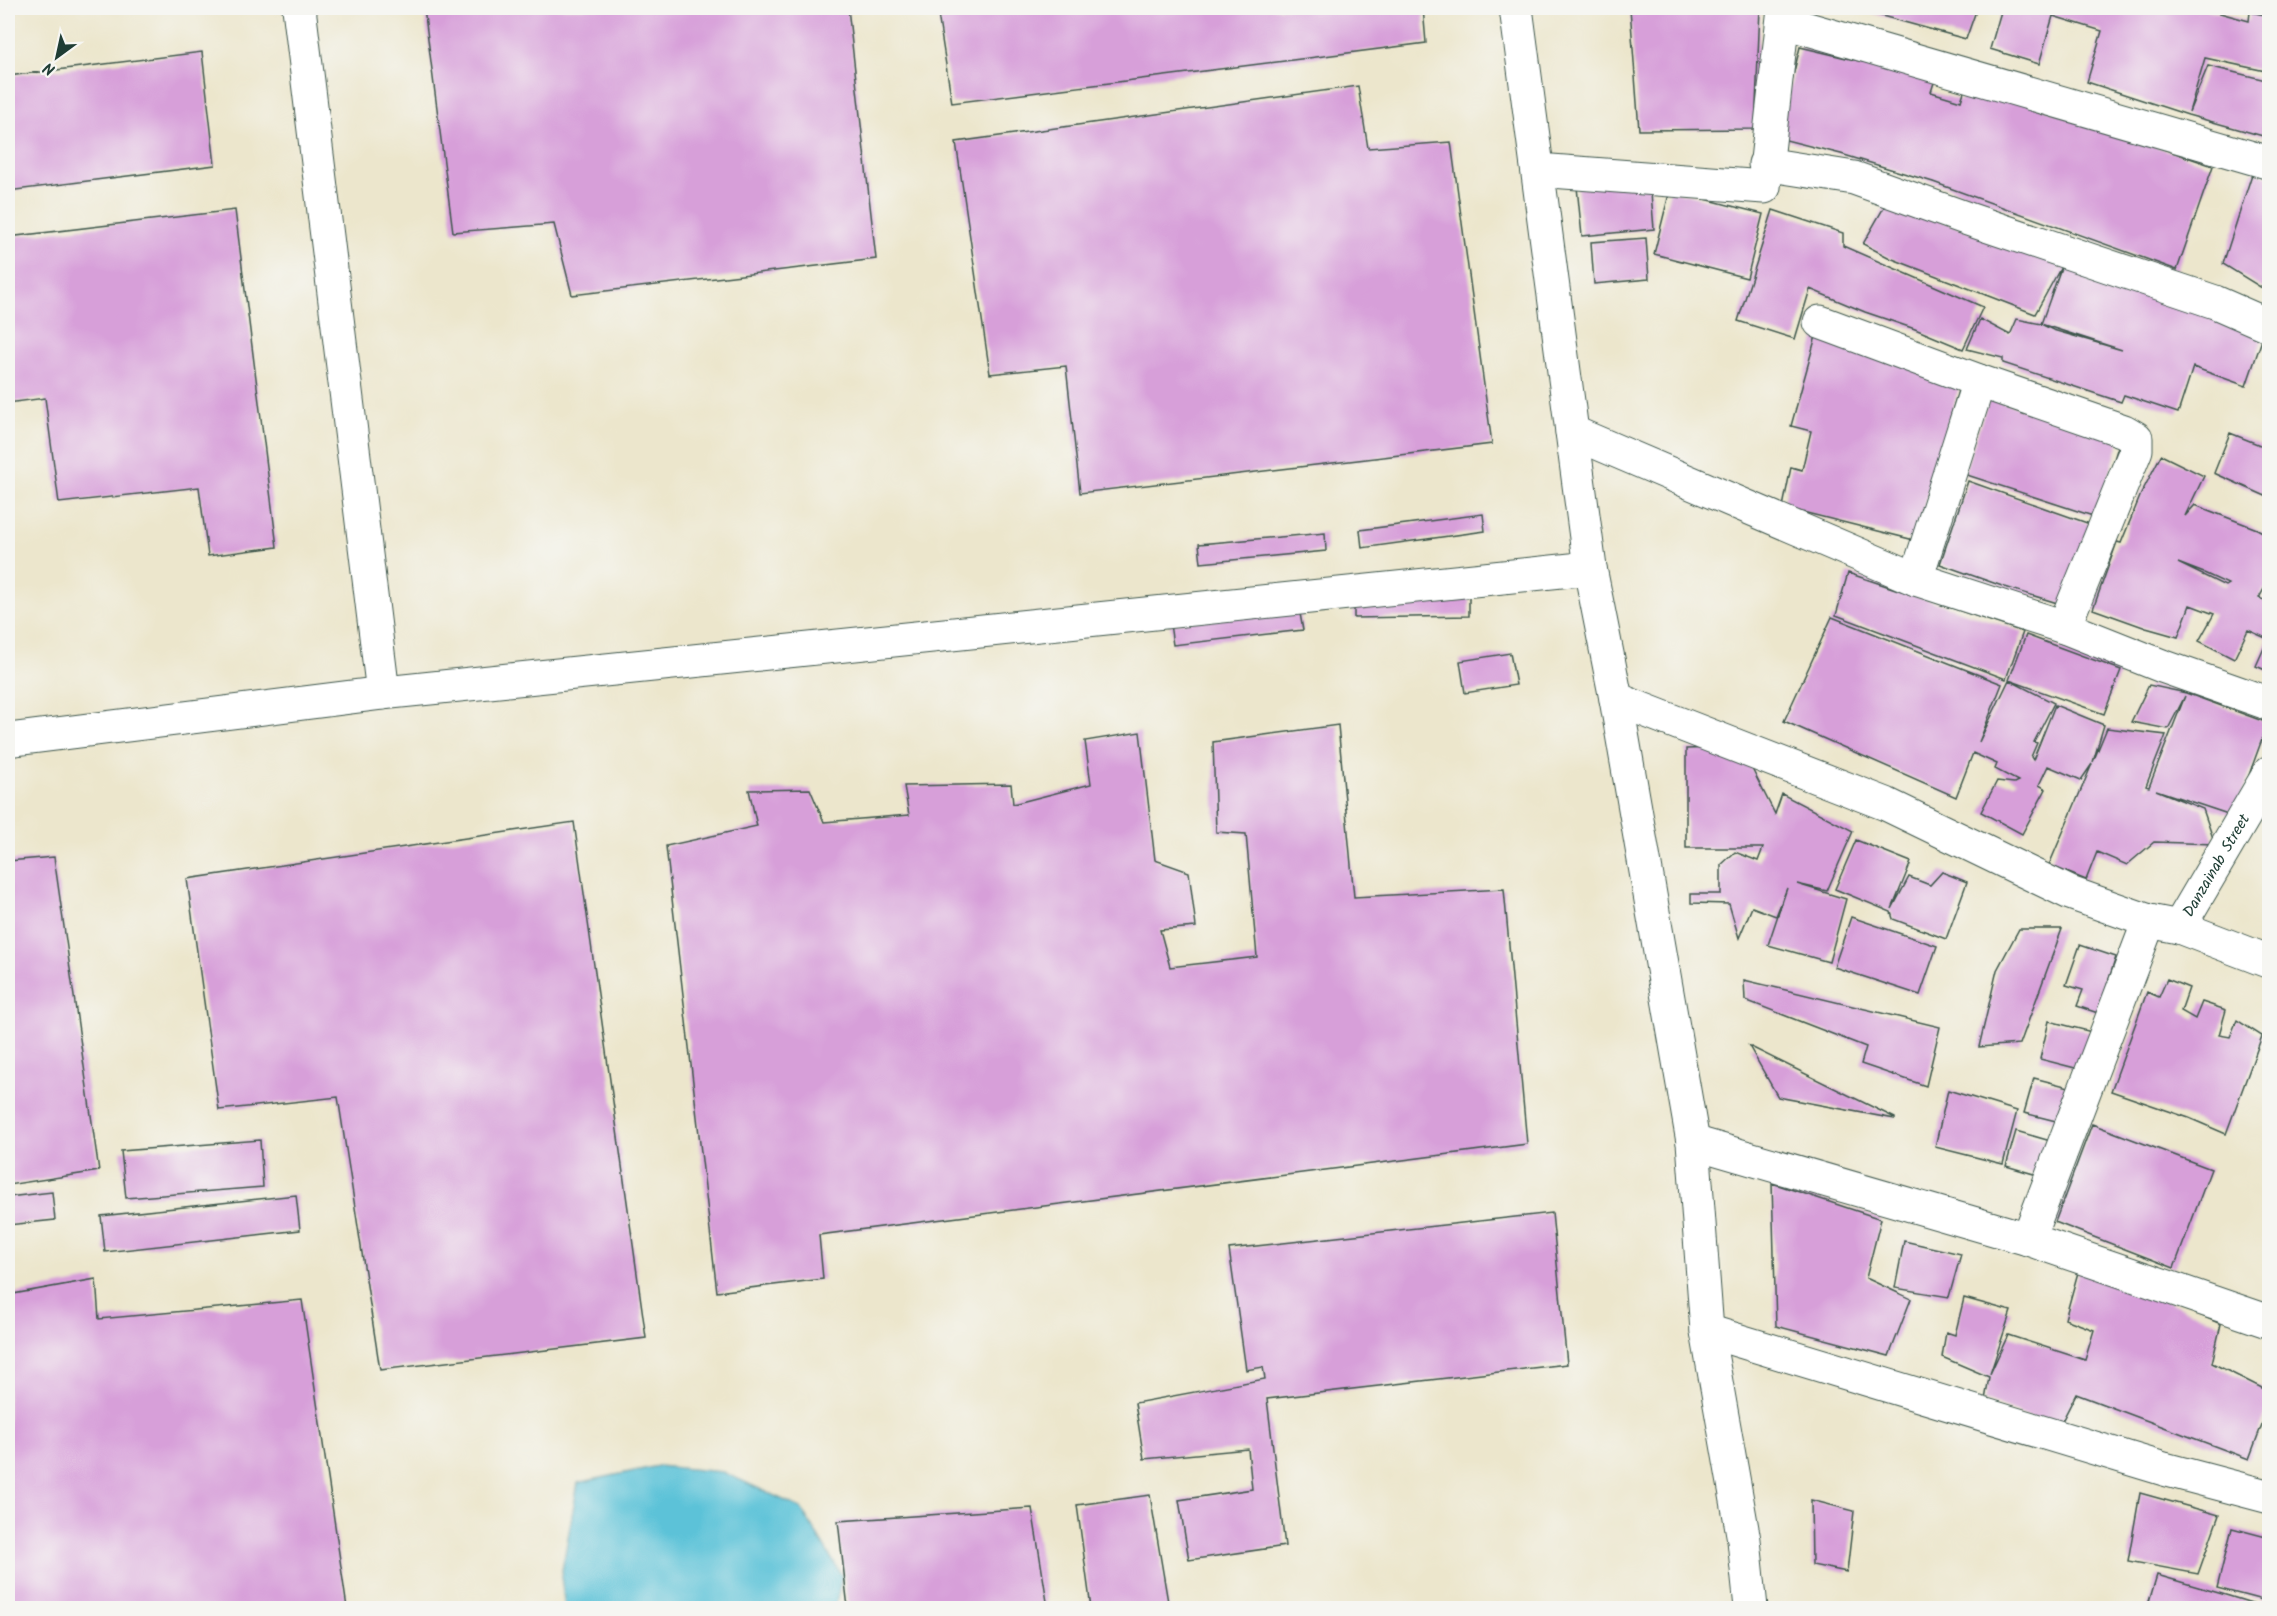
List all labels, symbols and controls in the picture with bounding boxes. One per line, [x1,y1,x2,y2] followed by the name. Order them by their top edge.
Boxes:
[27,27,87,87] north arrow
[39,55,61,82] text: N
[2177,809,2257,922] street label: Danzainab Street

